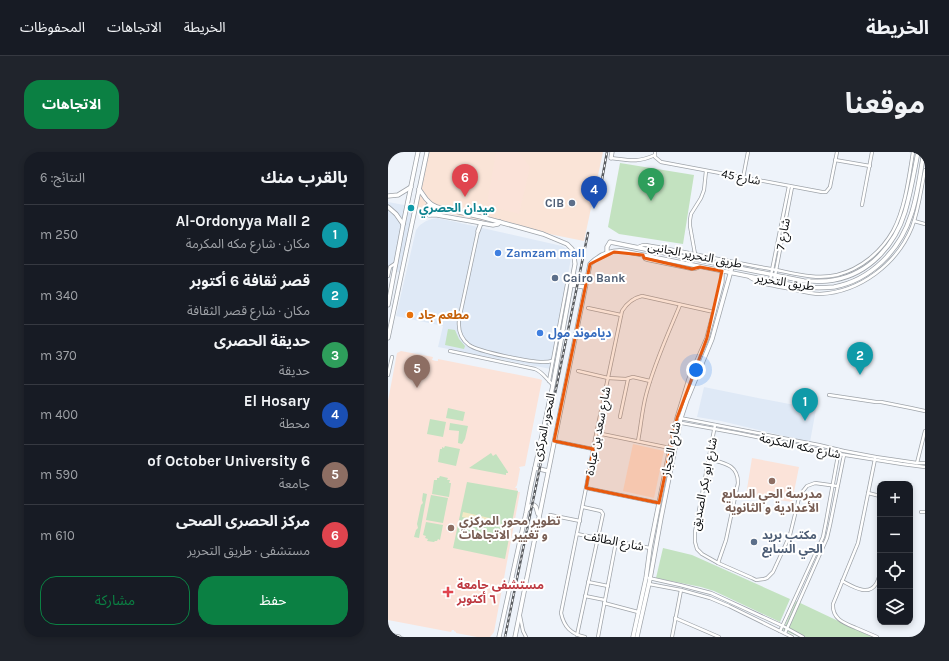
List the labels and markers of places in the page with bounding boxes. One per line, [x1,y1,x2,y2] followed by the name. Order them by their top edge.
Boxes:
[452,164,478,197] pin: 6
[638,168,664,201] pin: 3
[581,176,607,209] pin: 4
[545,196,564,210] place label: CIB
[567,198,577,208] marker: CIB
[419,201,495,218] place label: ميدان الحصري
[406,203,416,213] marker: ميدان الحصري
[506,246,585,260] place label: Zamzam mall
[493,248,503,258] marker: Zamzam mall
[563,271,625,285] place label: Cairo Bank
[550,273,560,283] marker: Cairo Bank
[418,308,469,324] place label: مطعم جاد
[405,310,415,320] marker: مطعم جاد
[548,326,611,340] place label: دياموند مول
[535,328,545,338] marker: دياموند مول
[847,342,873,375] pin: 2
[404,355,430,388] pin: 5
[792,388,818,421] pin: 1
[767,476,777,486] marker: مدرسة الحي السابع الأعدادية و الثانوية
[722,487,822,515] place label: مدرسة الحي السابع الأعدادية و الثانوية
[459,514,561,542] place label: تطوير محور المركزي و تغيير الاتجاهات
[446,523,456,533] marker: تطوير محور المركزي و تغيير الاتجاهات
[762,528,823,559] place label: مكتب بريد الحي السابع
[749,537,759,547] marker: مكتب بريد الحي السابع
[456,578,544,606] place label: مستشفى جامعة ٦ أكتوبر
[442,586,454,598] marker: مستشفى جامعة ٦ أكتوبر

